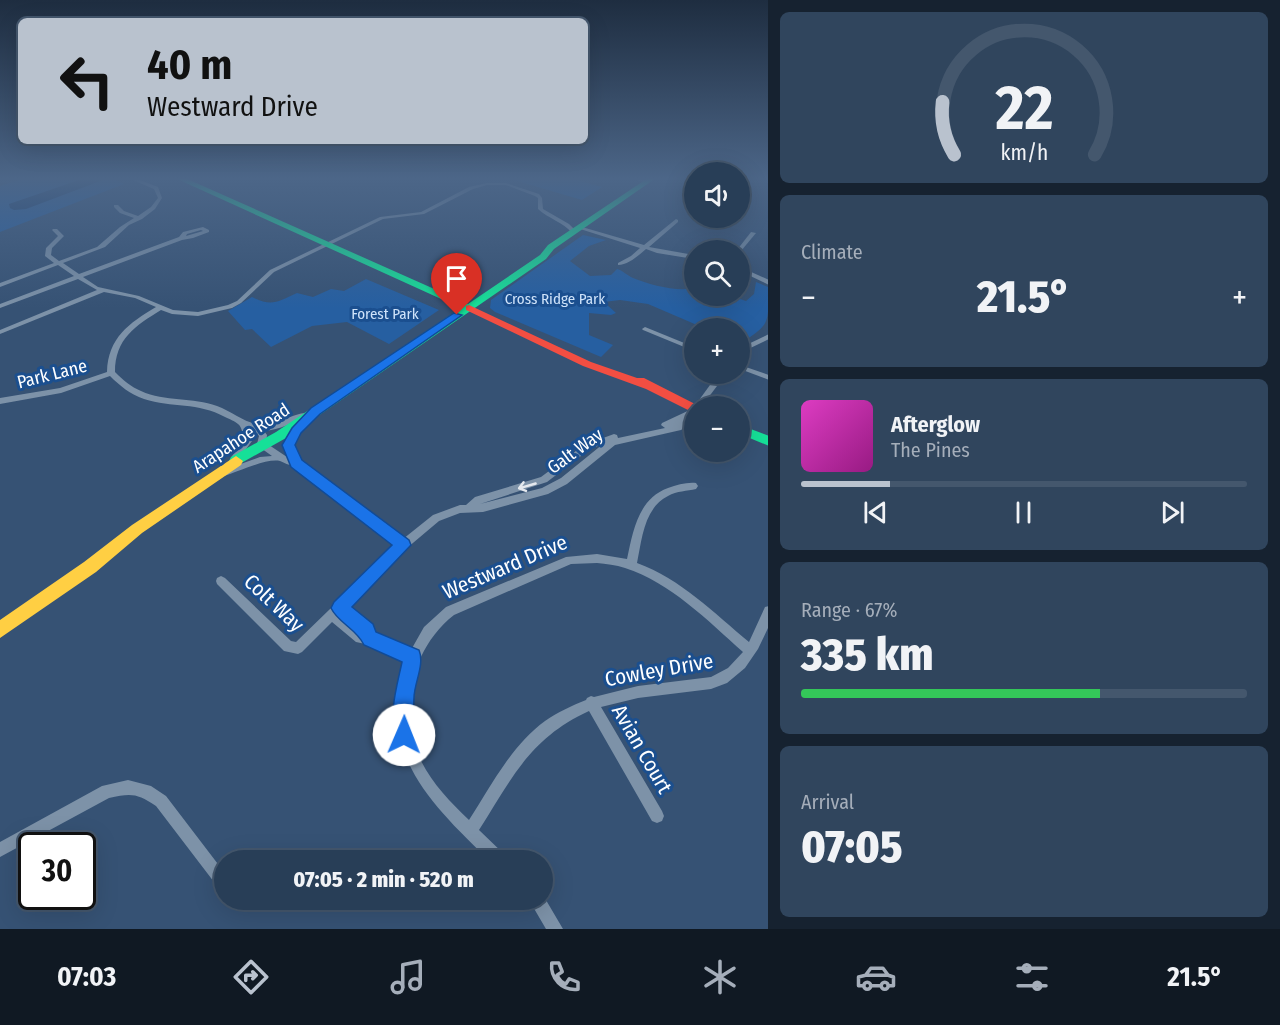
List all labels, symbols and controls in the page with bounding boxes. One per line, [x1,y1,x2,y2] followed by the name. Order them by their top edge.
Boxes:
[147,40,232,90] text: 40 m
[48,42,126,120] icon: left
[994,71,1053,146] text: 22
[147,91,318,123] text: Westward Drive
[1000,140,1048,166] text: km/h
[684,162,750,462] map controls
[684,162,750,228] button: sound
[684,240,750,306] button: search
[801,240,863,264] text: Climate
[431,253,482,315] pin
[440,262,473,295] icon: arrive
[977,270,1071,324] text: 21.5°
[801,278,816,318] text: −
[1232,278,1247,318] text: +
[505,290,605,308] park label: Cross Ridge Park
[351,305,419,323] park label: Forest Park
[684,318,750,384] button: +
[15,355,89,393] street label: Park Lane
[684,396,750,462] button: −
[188,398,294,478] street label: Arapahoe Road
[891,411,980,438] text: Afterglow
[543,423,607,479] street label: Galt Way
[891,438,970,462] text: The Pines
[518,481,537,493] one-way arrow
[859,496,892,529] icon: previous
[1007,496,1040,529] icon: pause
[1156,496,1189,529] icon: next
[439,529,571,605] street label: Westward Drive
[238,569,310,638] street label: Colt Way
[801,598,897,622] text: Range · 67%
[801,628,933,682] text: 335 km
[603,648,715,692] street label: Cowley Drive
[606,700,678,798] street label: Avian Court
[372,703,436,767] position arrow
[801,790,854,814] text: Arrival
[801,820,903,874] text: 07:05
[18,832,96,910] speed limit sign: 30
[293,866,474,893] text: 07:05 · 2 min · 520 m
[230,956,272,998] icon: directions
[387,956,429,998] icon: music
[543,956,585,998] icon: phone
[699,956,741,998] icon: climate
[855,956,897,998] icon: car
[1011,956,1053,998] icon: filters
[57,961,116,993] text: 07:03
[1167,961,1223,993] text: 21.5°

